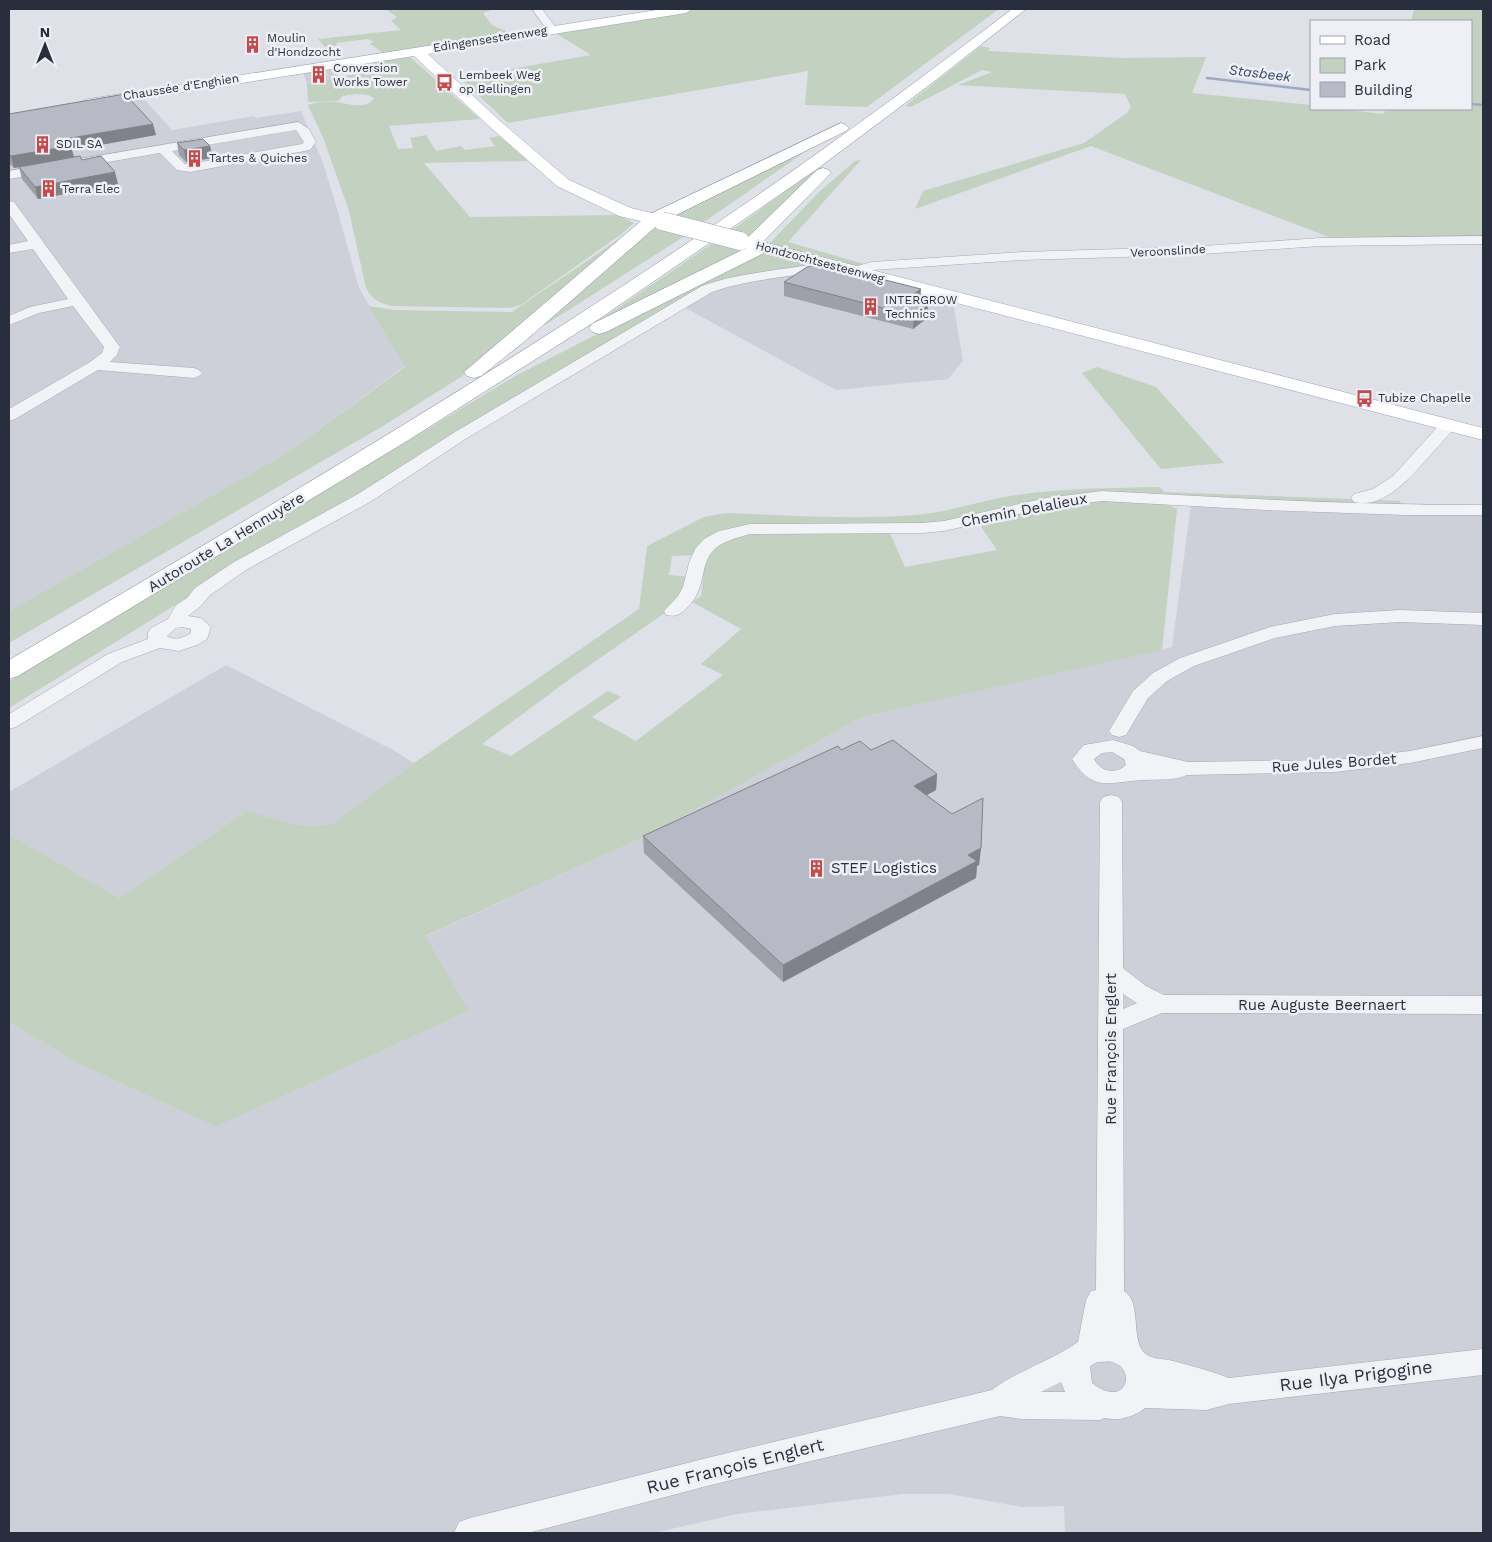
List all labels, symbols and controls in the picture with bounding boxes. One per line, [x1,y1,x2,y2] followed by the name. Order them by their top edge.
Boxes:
[20,20,70,70] north arrow
[1310,20,1472,110] legend
[432,23,549,55] street label: Edingensesteenweg
[40,24,50,40] text: N
[267,31,341,59] place label: Moulin d'Hondzocht
[1354,31,1391,49] text: Road
[243,35,263,55] building icon: Moulin d'Hondzocht
[1354,56,1387,74] text: Park
[333,61,408,89] place label: Conversion Works Tower
[1228,61,1292,85] water label: Stasbeek
[309,65,329,85] building icon: Conversion Works Tower
[459,68,541,96] place label: Lembeek Weg op Bellingen
[122,71,240,103] street label: Chaussée d'Enghien
[435,72,455,92] bus stop icon: Lembeek Weg op Bellingen
[1354,81,1412,99] text: Building
[32,134,52,154] building icon: SDIL SA
[56,137,102,151] place label: SDIL SA
[185,148,205,168] building icon: Tartes & Quiches
[209,151,307,165] place label: Tartes & Quiches
[38,179,58,199] building icon: Terra Elec
[62,182,120,196] place label: Terra Elec
[754,238,886,286] street label: Hondzochtsesteenweg
[1130,242,1206,260] street label: Veroonslinde
[885,293,958,321] place label: INTERGROW Technics
[861,297,881,317] building icon: INTERGROW Technics
[1354,388,1374,408] bus stop icon: Tubize Chapelle
[1378,391,1471,405] place label: Tubize Chapelle
[145,488,307,596] street label: Autoroute La Hennuyère
[959,489,1089,531] street label: Chemin Delalieux
[1271,750,1398,776] street label: Rue Jules Bordet
[807,858,827,878] building icon: STEF Logistics
[831,859,937,877] place label: STEF Logistics
[1102,973,1120,1125] street label: Rue François Englert
[1238,996,1407,1014] street label: Rue Auguste Beernaert
[1278,1356,1434,1395] street label: Rue Ilya Prigogine
[644,1433,826,1498] street label: Rue François Englert

